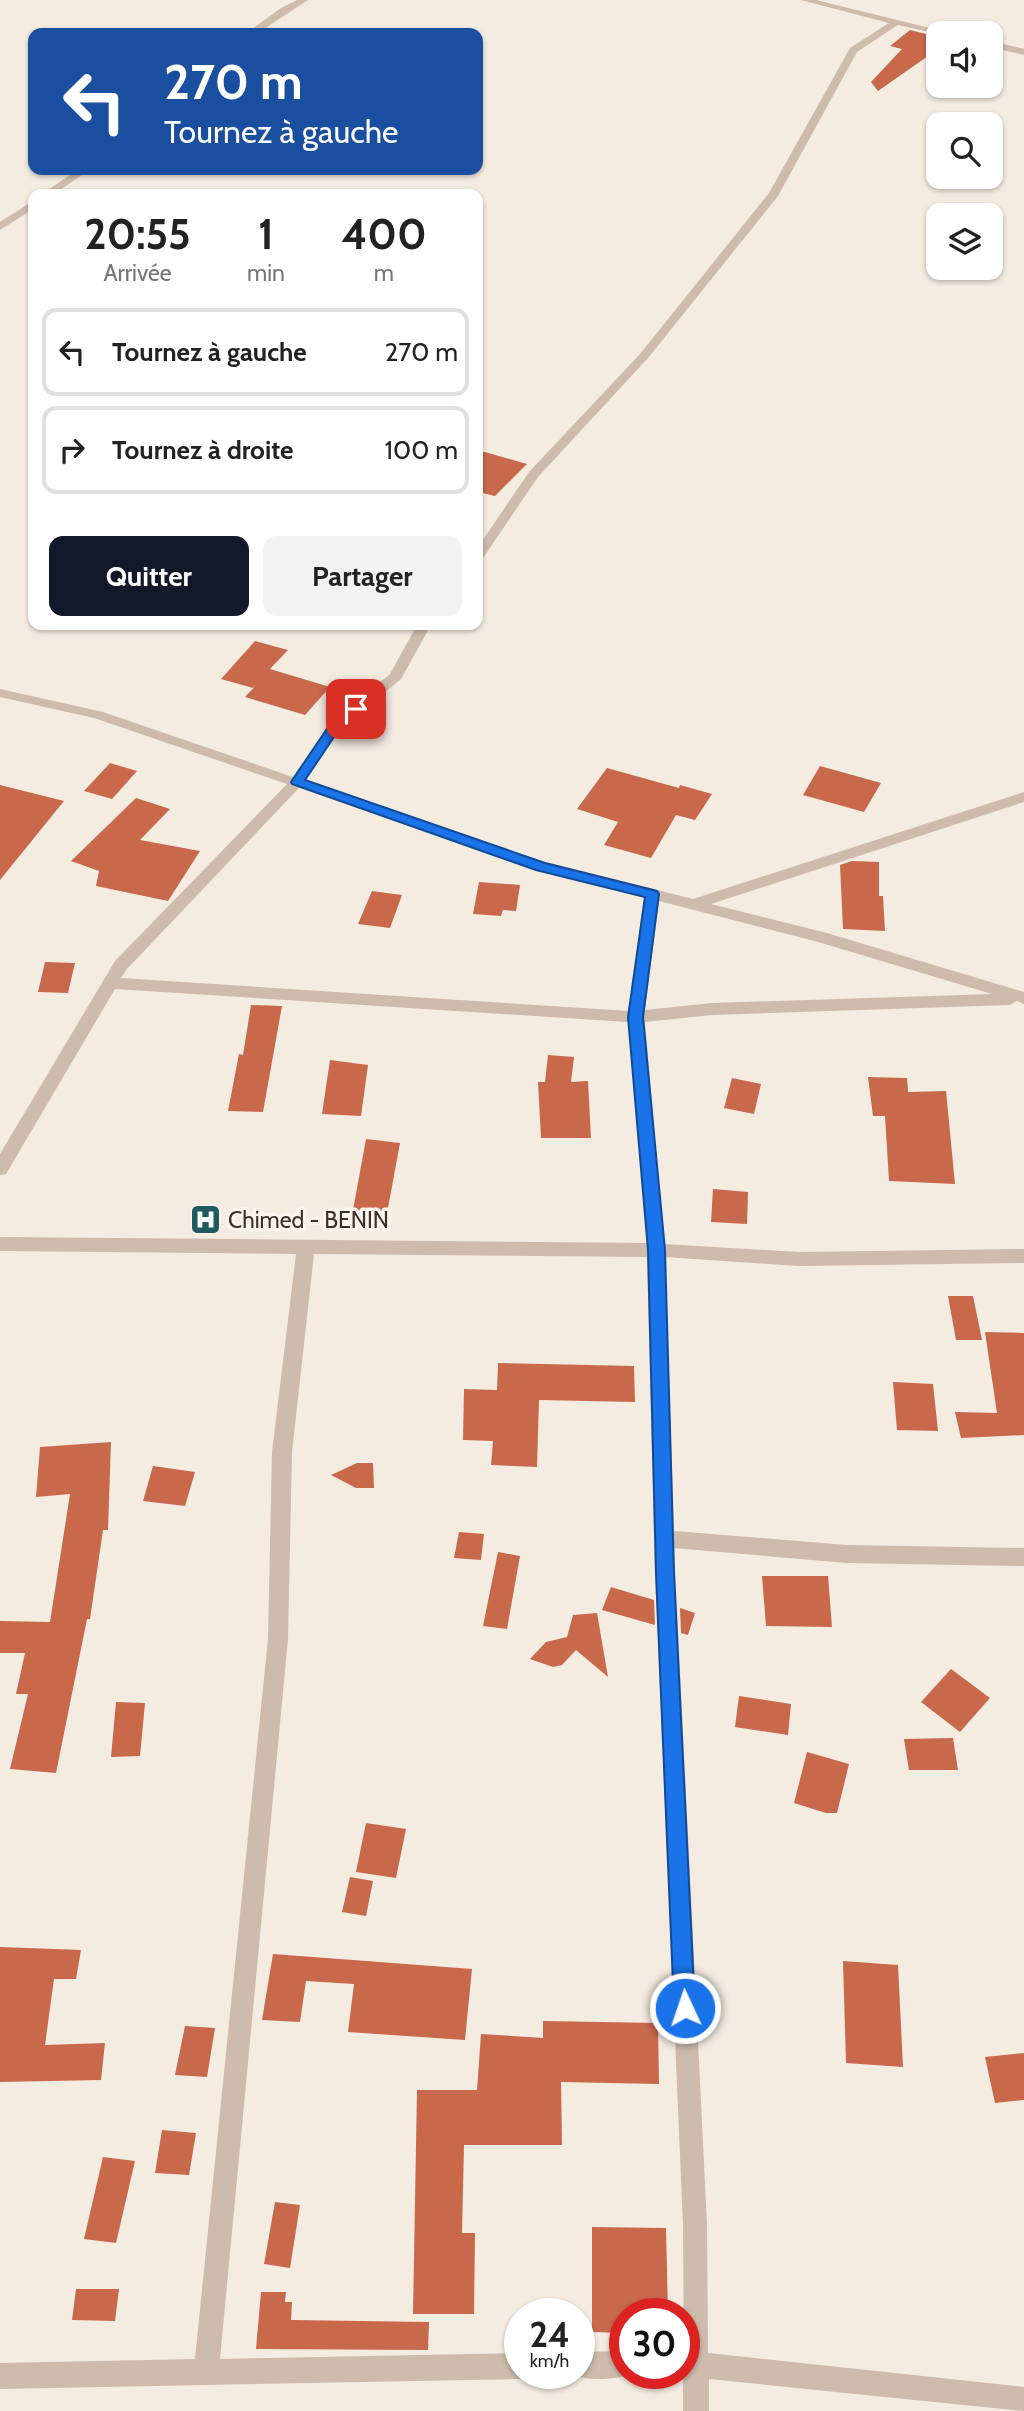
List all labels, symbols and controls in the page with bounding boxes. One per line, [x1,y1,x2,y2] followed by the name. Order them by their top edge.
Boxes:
[926,21,1003,280] map controls
[926,21,1003,98] button: sound
[164,52,303,111] text: 270 m
[49,56,140,147] icon: left
[164,112,398,151] text: Tournez à gauche
[926,112,1003,189] button: search
[926,203,1003,280] button: layers
[84,208,191,260] text: 20:55
[258,208,274,260] text: 1
[341,208,427,260] text: 400
[103,259,172,287] text: Arrivée
[247,259,285,287] text: min
[374,259,394,287] text: m
[53,333,91,371] icon: left
[112,336,307,368] text: Tournez à gauche
[385,336,458,368] text: 270 m
[53,431,91,469] icon: right
[112,434,294,466] text: Tournez à droite
[385,434,458,466] text: 100 m
[49,536,249,616] button: Quitter
[263,536,462,616] button: Partager
[326,679,386,739] pin
[337,690,375,728] icon: arrive
[188,1203,222,1237] hospital icon: Chimed - BENIN
[228,1206,389,1234] place label: Chimed - BENIN
[648,1971,722,2045] position arrow
[609,2298,700,2389] speed limit sign: 30
[529,2313,570,2356] text: 24
[530,2350,569,2372] text: km/h

